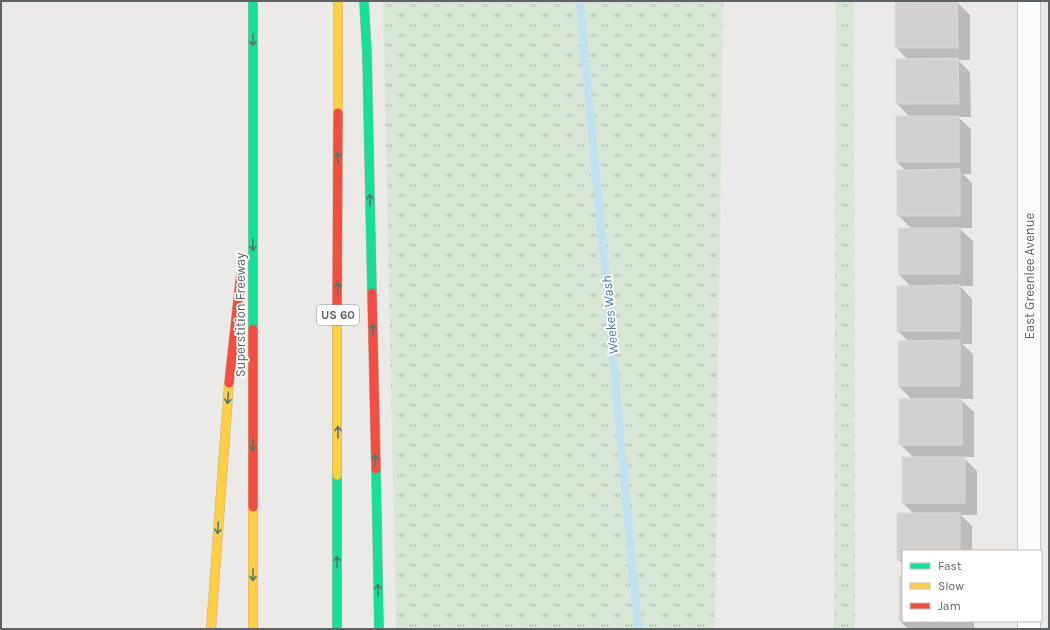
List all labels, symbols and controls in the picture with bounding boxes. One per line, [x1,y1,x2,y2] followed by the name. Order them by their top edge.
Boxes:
[249,33,257,46] one-way arrow
[334,152,342,165] one-way arrow
[366,194,374,207] one-way arrow
[1022,212,1037,339] street label: East Greenlee Avenue
[249,238,257,251] one-way arrow
[233,253,248,377] street label: Superstition Freeway
[598,275,622,355] water label: Weekes Wash
[334,282,342,295] one-way arrow
[317,305,359,325] road number: US 60
[369,324,377,337] one-way arrow
[224,391,231,404] one-way arrow
[334,426,342,439] one-way arrow
[249,438,257,451] one-way arrow
[371,454,379,467] one-way arrow
[215,521,222,534] one-way arrow
[902,550,1042,622] legend
[333,556,341,569] one-way arrow
[938,559,962,573] text: Fast
[249,568,257,581] one-way arrow
[938,579,964,593] text: Slow
[374,584,382,597] one-way arrow
[938,599,961,613] text: Jam

